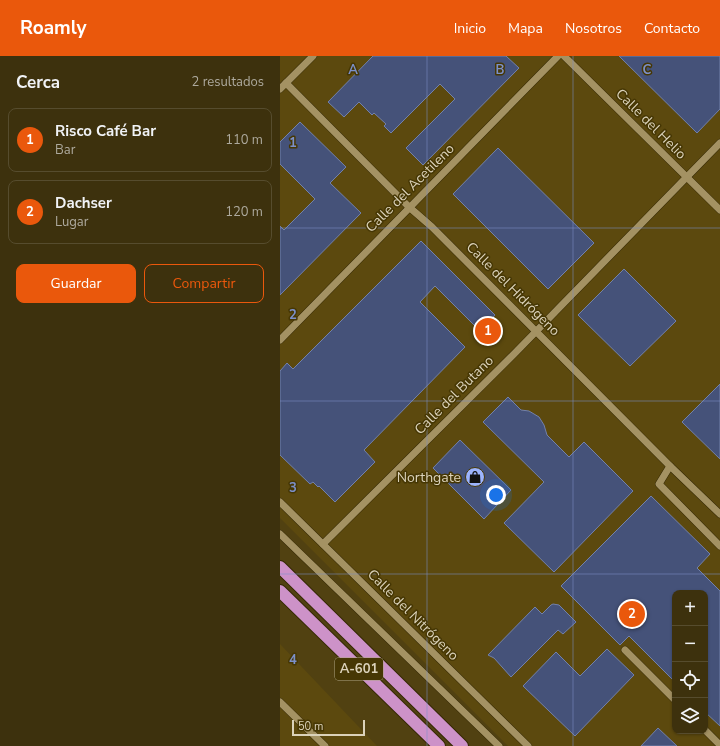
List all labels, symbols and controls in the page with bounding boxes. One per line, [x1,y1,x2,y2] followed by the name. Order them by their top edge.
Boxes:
[20,15,87,41] text: Roamly
[454,19,486,38] text: Inicio
[508,19,543,38] text: Mapa
[565,19,622,38] text: Nosotros
[644,19,700,38] text: Contacto
[348,61,358,79] text: A
[496,61,505,79] text: B
[643,61,652,79] text: C
[16,71,60,94] text: Cerca
[192,73,264,91] text: 2 resultados
[612,85,691,164] street label: Calle del Helio
[55,121,156,141] text: Risco Café Bar
[26,131,34,149] text: 1
[225,131,263,149] text: 110 m
[289,134,297,152] text: 1
[361,139,459,237] street label: Calle del Acetileno
[55,141,75,159] text: Bar
[55,193,112,213] text: Dachser
[26,203,34,221] text: 2
[225,203,263,221] text: 120 m
[55,213,88,231] text: Lugar
[462,238,564,340] street label: Calle del Hidrógeno
[16,264,136,303] button: Guardar
[144,264,264,303] button: Compartir
[289,306,297,324] text: 2
[475,316,501,346] pin: 1
[410,351,498,439] street label: Calle del Butano
[464,466,486,488] shop icon: Northgate
[397,468,461,487] place label: Northgate
[289,479,297,497] text: 3
[486,485,506,505] your location
[363,565,463,665] street label: Calle del Nitrógeno
[672,590,708,734] map controls
[672,590,708,626] button: +
[619,599,645,629] pin: 2
[672,626,708,662] button: −
[289,651,297,669] text: 4
[335,658,383,680] road number: A-601
[672,662,708,698] button: locate
[672,698,708,734] button: layers
[292,718,365,737] scale bar
[298,719,323,734] text: 50 m

